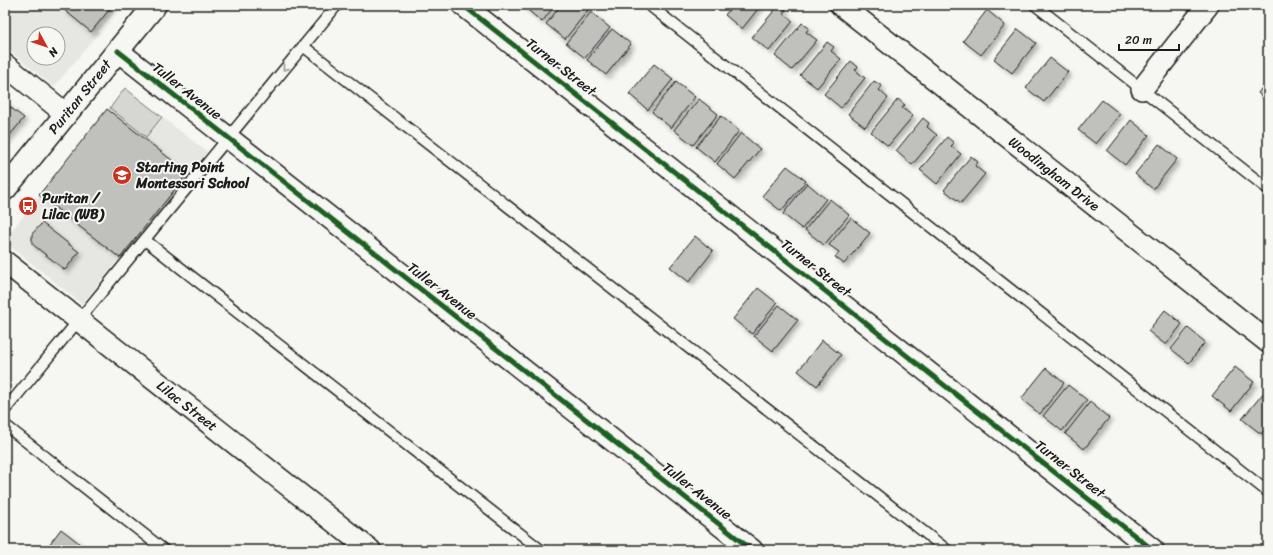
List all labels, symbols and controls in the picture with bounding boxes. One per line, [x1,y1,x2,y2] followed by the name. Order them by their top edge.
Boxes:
[26,26,66,66] north arrow
[1119,26,1179,52] scale bar
[1125,29,1152,51] text: 20 m
[520,31,603,104] street label: Turner Street
[43,42,64,61] text: N
[42,53,119,140] street label: Puritan Street
[146,56,228,126] street label: Tuller Avenue
[283,63,290,70] one-way arrow
[1003,130,1106,218] street label: Woodingham Drive
[135,155,250,196] place label: Starting Point Montessori School
[111,164,133,186] school or university icon: Starting Point Montessori School
[42,186,105,227] place label: Puritan / Lilac (WB)
[17,195,39,217] bus stop icon: Puritan / Lilac (WB)
[775,232,858,305] street label: Turner Street
[401,256,483,326] street label: Tuller Avenue
[151,374,223,438] street label: Lilac Street
[1029,433,1112,506] street label: Turner Street
[656,456,738,526] street label: Tuller Avenue

